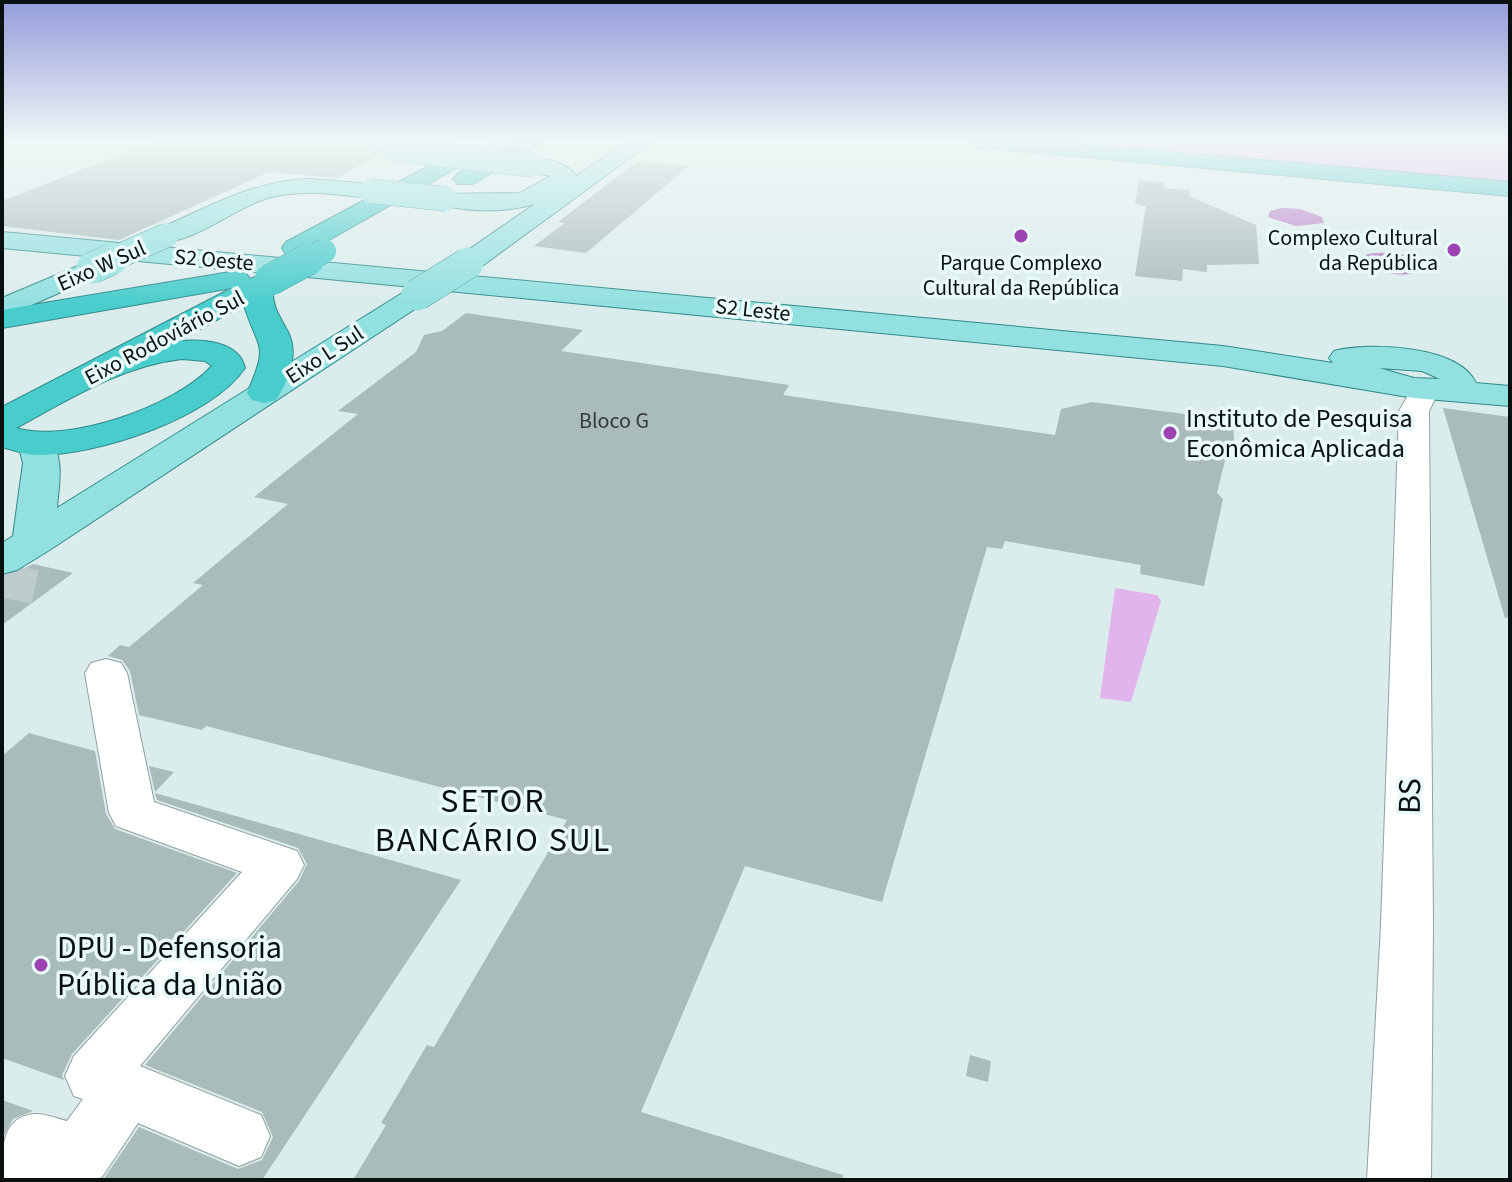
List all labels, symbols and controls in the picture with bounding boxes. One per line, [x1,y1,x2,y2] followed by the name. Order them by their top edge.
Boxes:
[1268,222,1438,279] place label: Complexo Cultural da República
[1012,227,1030,245] marker: Parque Complexo Cultural da República
[52,232,151,300] street label: Eixo W Sul
[173,241,255,279] street label: S2 Oeste
[1445,241,1463,259] marker: Complexo Cultural da República
[923,247,1119,304] place label: Parque Complexo Cultural da República
[79,282,250,393] street label: Eixo Rodoviário Sul
[714,290,792,330] street label: S2 Leste
[279,318,370,392] street label: Eixo L Sul
[1186,400,1413,467] place label: Instituto de Pesquisa Econômica Aplicada
[579,405,649,437] house number: Bloco G
[1161,424,1179,442] marker: Instituto de Pesquisa Econômica Aplicada
[375,777,611,865] district label: SETOR BANCÁRIO SUL
[1387,778,1433,814] street label: BS
[57,925,283,1008] place label: DPU - Defensoria Pública da União
[32,956,50,974] marker: DPU - Defensoria Pública da União

